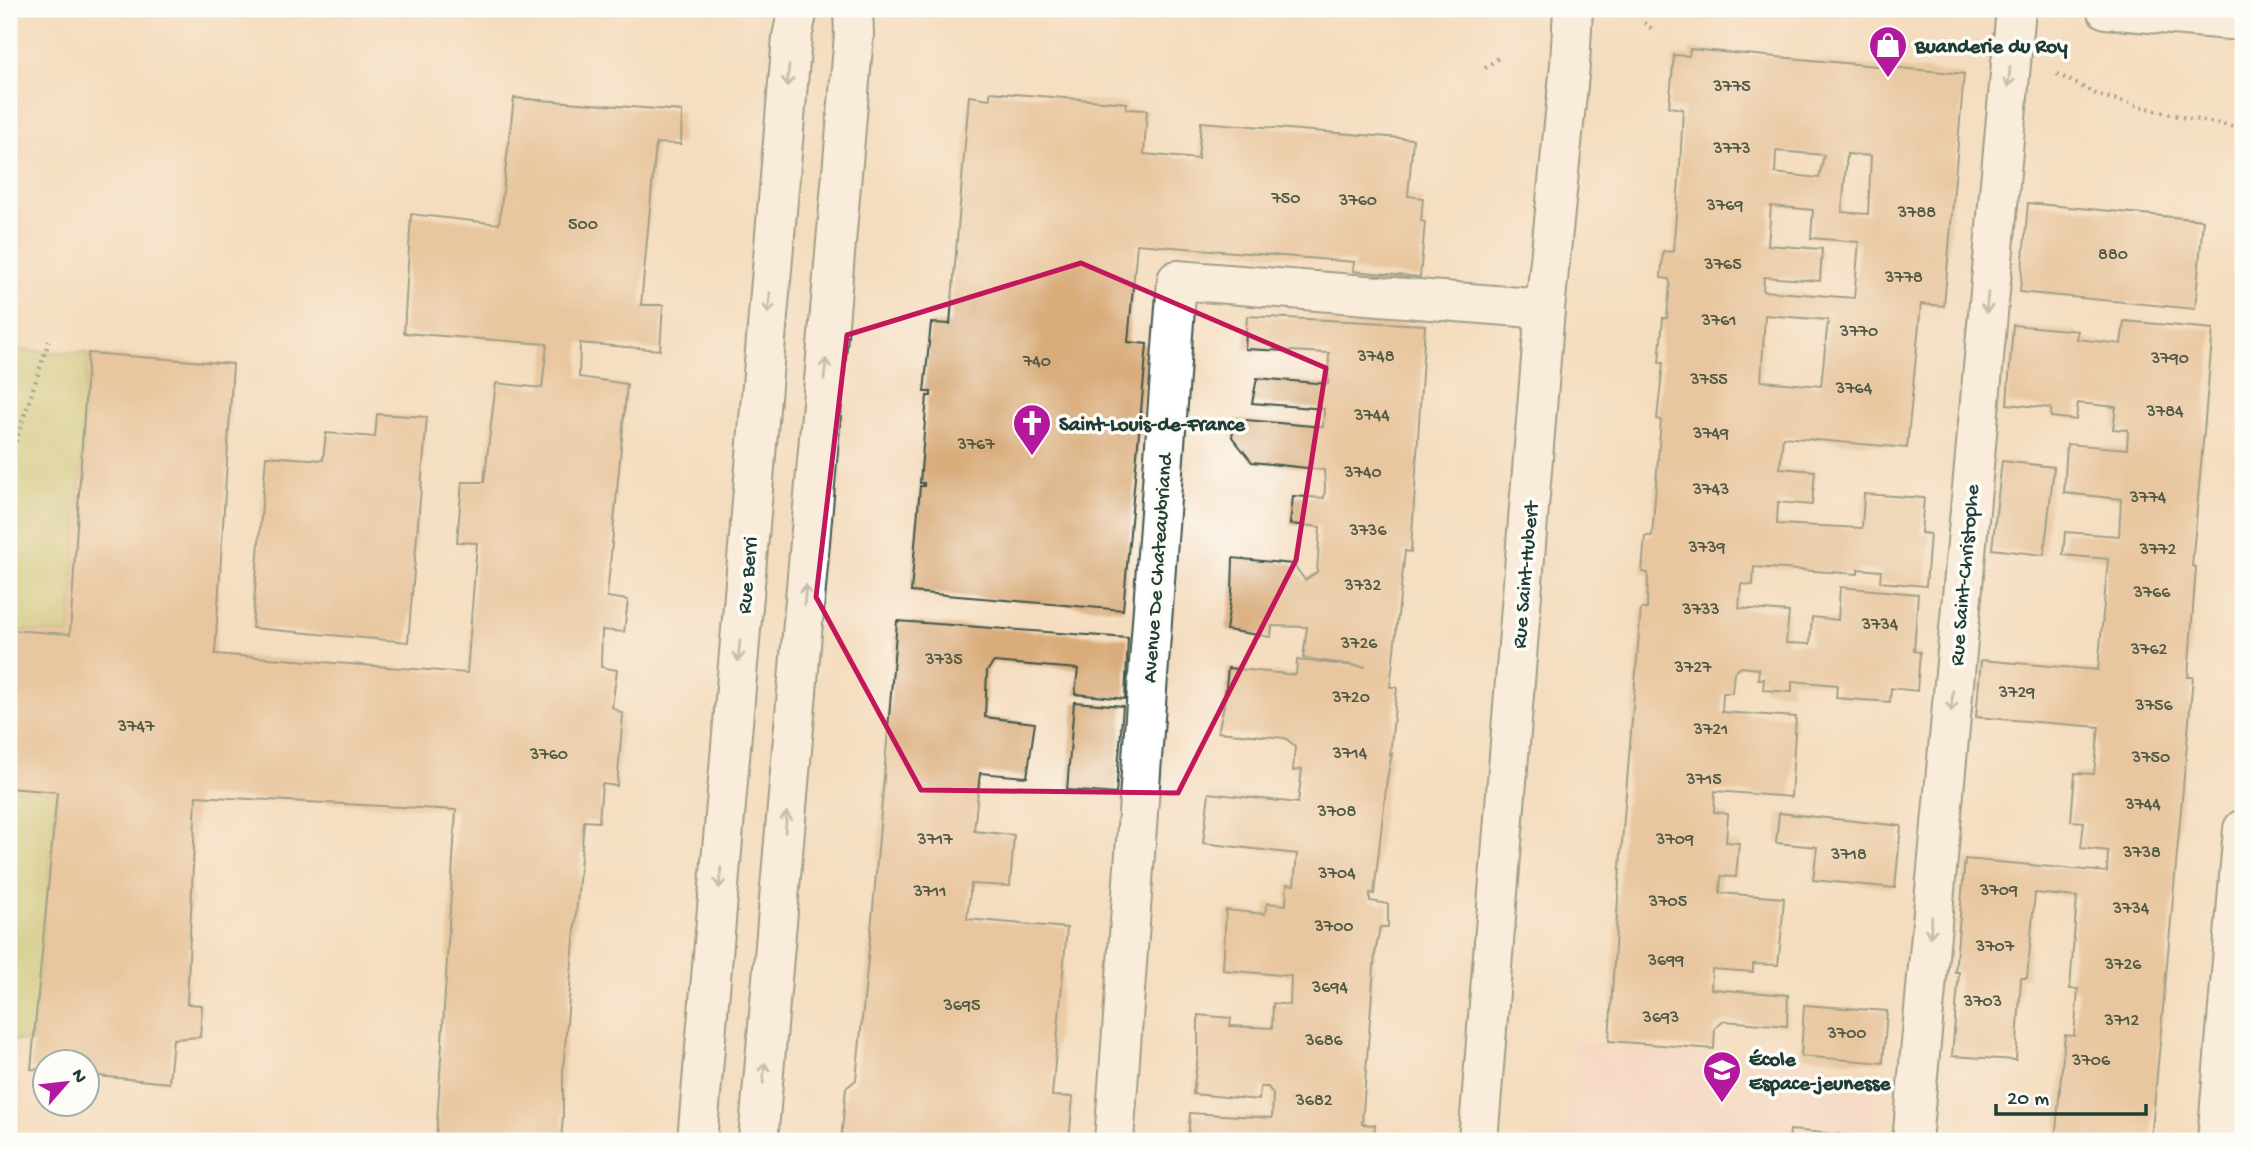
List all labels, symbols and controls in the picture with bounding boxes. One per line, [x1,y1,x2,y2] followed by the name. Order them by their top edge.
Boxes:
[1867,24,1909,79] shop icon: Buanderie du Roy
[1914,36,2068,61] place label: Buanderie du Roy
[781,64,794,87] one-way arrow
[2002,65,2015,87] one-way arrow
[1712,77,1751,98] house number: 3775
[1712,139,1751,160] house number: 3773
[1270,189,1301,210] house number: 750
[1338,191,1377,212] house number: 3760
[1706,196,1743,217] house number: 3769
[1897,203,1936,224] house number: 3788
[568,215,598,236] house number: 500
[2098,245,2128,266] house number: 880
[1703,255,1742,276] house number: 3765
[1884,268,1923,289] house number: 3778
[762,291,775,313] one-way arrow
[1981,291,1994,314] one-way arrow
[1700,311,1737,332] house number: 3761
[1839,322,1878,343] house number: 3770
[1356,347,1395,368] house number: 3748
[2150,349,2189,370] house number: 3790
[1022,352,1051,373] house number: 740
[818,358,831,381] one-way arrow
[1689,370,1728,391] house number: 3755
[1835,379,1873,400] house number: 3764
[1011,402,1053,457] church icon: Saint-Louis-de-France
[2145,402,2184,423] house number: 3784
[1353,406,1390,427] house number: 3744
[1059,414,1246,439] place label: Saint-Louis-de-France
[1692,424,1729,445] house number: 3749
[956,435,995,456] house number: 3767
[1139,451,1180,684] street label: Avenue De Chateaubriand
[1343,463,1382,484] house number: 3740
[1692,480,1729,501] house number: 3743
[1946,482,1987,667] street label: Rue Saint-Christophe
[2129,488,2167,509] house number: 3774
[1509,498,1547,650] street label: Rue Saint-Hubert
[1348,521,1387,542] house number: 3736
[734,536,765,615] street label: Rue Berri
[1687,538,1726,559] house number: 3739
[2139,540,2177,561] house number: 3772
[1344,576,1382,597] house number: 3732
[2133,583,2171,604] house number: 3766
[799,585,812,607] one-way arrow
[1681,600,1720,621] house number: 3733
[1861,615,1899,636] house number: 3734
[1340,634,1378,655] house number: 3726
[732,640,745,662] one-way arrow
[2130,640,2167,661] house number: 3762
[924,650,963,671] house number: 3735
[1674,658,1712,679] house number: 3727
[1998,683,2035,704] house number: 3729
[1331,688,1370,709] house number: 3720
[1945,689,1958,711] one-way arrow
[2134,696,2174,717] house number: 3756
[117,717,155,738] house number: 3747
[1693,720,1728,741] house number: 3721
[1332,744,1368,765] house number: 3714
[529,745,568,766] house number: 3760
[2131,748,2170,769] house number: 3750
[1685,770,1722,791] house number: 3715
[2124,795,2161,816] house number: 3744
[1317,802,1357,823] house number: 3708
[779,811,792,834] one-way arrow
[916,830,953,851] house number: 3717
[1655,830,1694,851] house number: 3709
[2122,843,2161,864] house number: 3738
[1830,845,1867,866] house number: 3718
[1317,864,1356,885] house number: 3704
[713,866,726,889] one-way arrow
[1979,881,2018,902] house number: 3709
[912,882,947,903] house number: 3711
[1648,892,1687,913] house number: 3705
[2112,899,2150,920] house number: 3734
[1924,915,1937,938] one-way arrow
[1313,917,1354,938] house number: 3700
[1975,937,2015,958] house number: 3707
[1647,951,1684,972] house number: 3699
[2104,955,2142,976] house number: 3726
[1311,978,1348,999] house number: 3694
[1963,992,2002,1013] house number: 3703
[943,996,980,1017] house number: 3695
[1642,1008,1679,1029] house number: 3693
[2104,1011,2140,1032] house number: 3712
[1826,1024,1867,1045] house number: 3700
[1304,1031,1344,1052] house number: 3686
[32,1048,102,1118] north arrow
[1701,1049,1743,1104] school or university icon: École Espace-jeunesse
[1749,1049,1891,1098] place label: École Espace-jeunesse
[2071,1051,2111,1072] house number: 3706
[758,1062,771,1085] one-way arrow
[65,1066,91,1088] text: N
[1996,1073,2147,1117] scale bar
[2007,1088,2049,1113] text: 20 m
[1294,1091,1333,1112] house number: 3682

